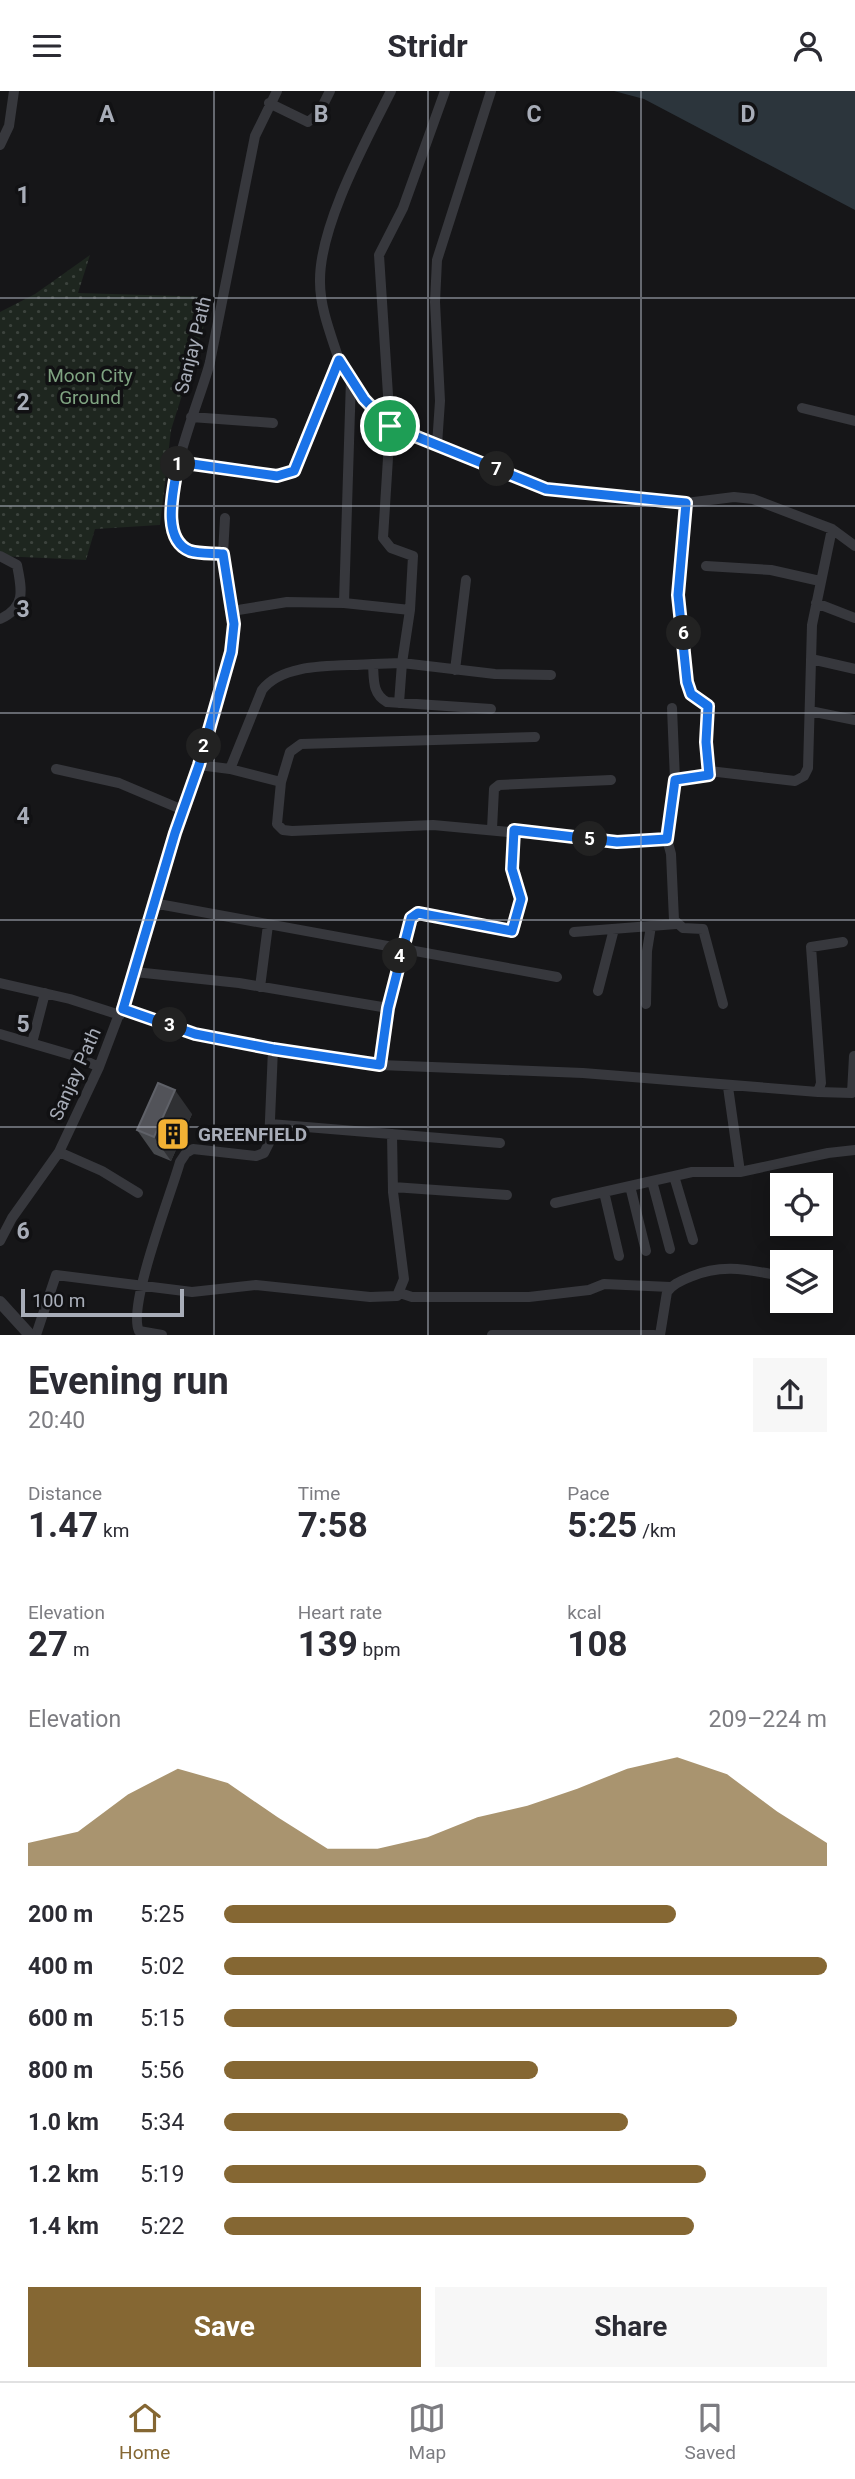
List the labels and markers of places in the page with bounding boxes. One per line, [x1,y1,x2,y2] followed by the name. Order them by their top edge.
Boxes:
[360,396,420,456] pin
[160,447,196,481] pin: 1
[480,451,514,487] pin: 7
[666,615,702,651] pin: 6
[186,729,222,763] pin: 2
[572,821,608,857] pin: 5
[382,939,418,973] pin: 4
[152,1007,188,1042] pin: 3
[154,1115,192,1153] building icon: GREENFIELD
[198,1123,307,1146] place label: GREENFIELD

